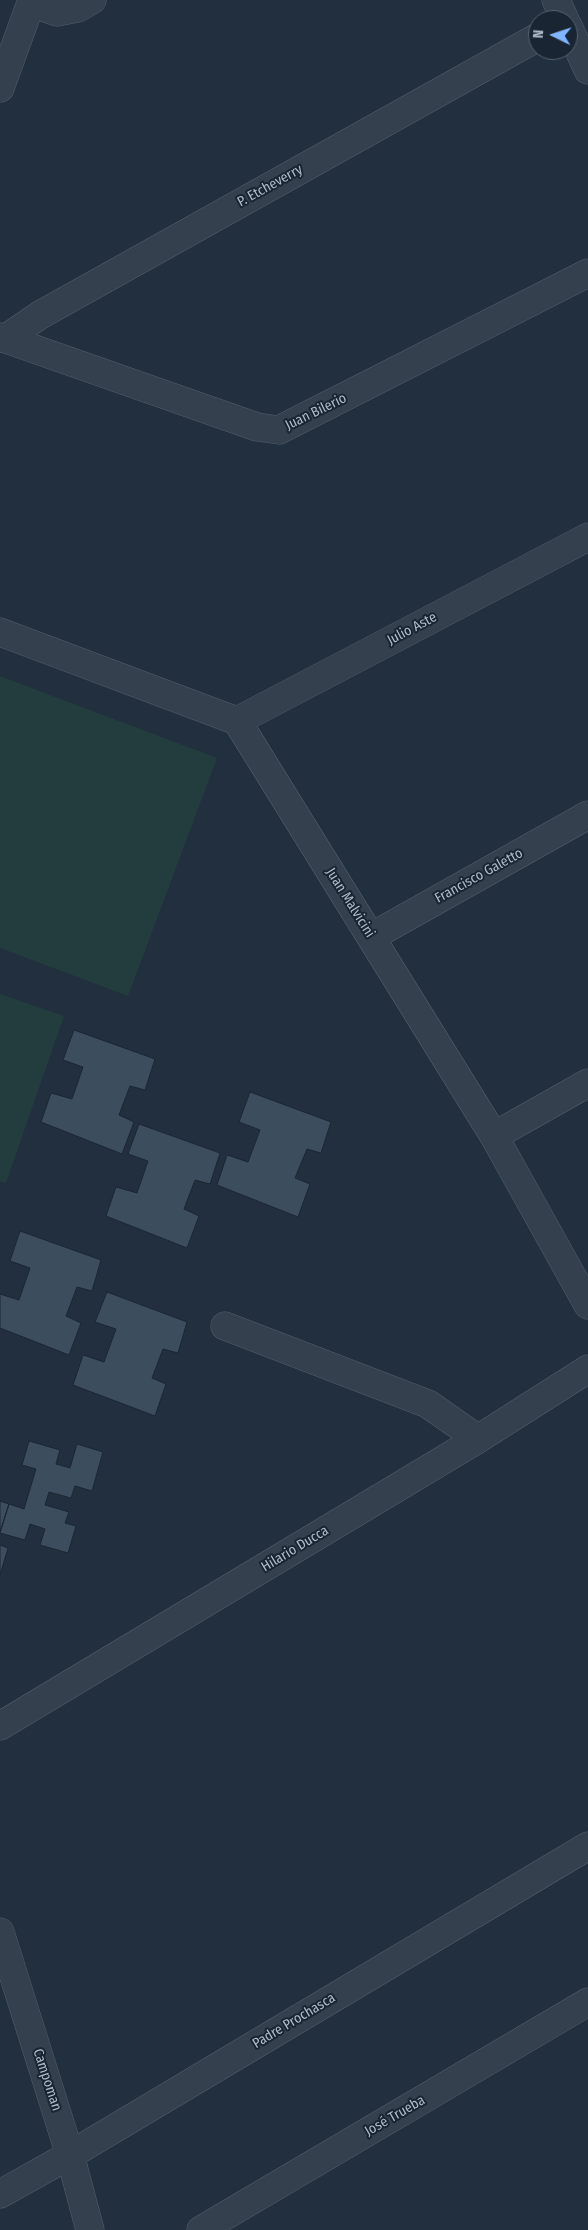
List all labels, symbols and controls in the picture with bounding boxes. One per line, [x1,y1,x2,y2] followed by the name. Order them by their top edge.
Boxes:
[528,10,578,60] north arrow
[530,29,547,39] text: N
[234,161,306,211] street label: P. Etcheverry
[283,390,349,434] street label: Juan Bilerio
[384,609,440,649] street label: Julio Aste
[432,845,526,907] street label: Francisco Galetto
[322,865,378,941] street label: Juan Malvicini
[258,1522,332,1576] street label: Hilario Ducca
[250,1990,338,2052] street label: Padre Prochasca
[29,2047,65,2113] street label: Campoman
[362,2092,428,2140] street label: José Trueba

